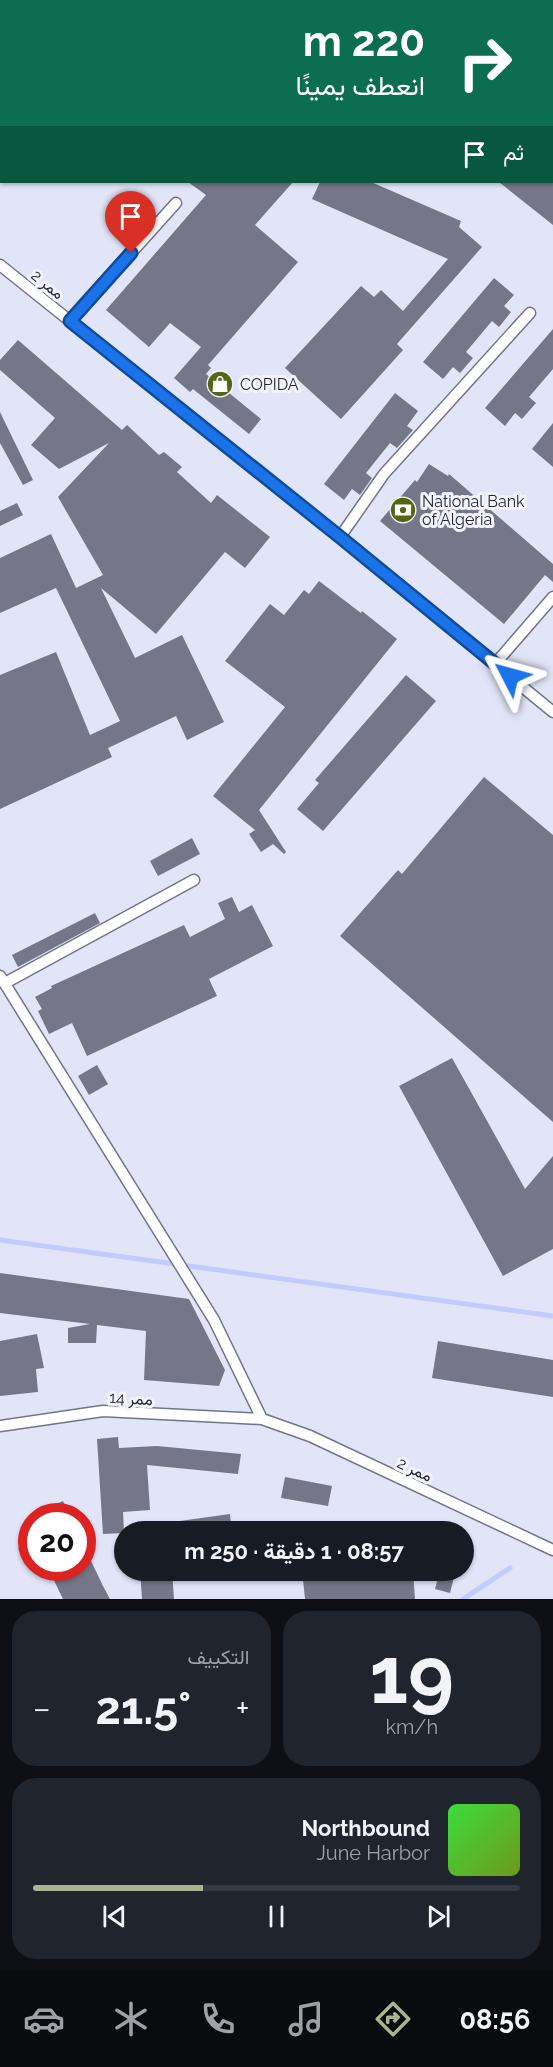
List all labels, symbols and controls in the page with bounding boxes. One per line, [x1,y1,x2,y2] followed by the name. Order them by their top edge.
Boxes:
[303,17,425,66] text: 220 m
[446,24,524,102] icon: right
[296,70,425,101] text: انعطف يمينًا
[458,138,491,171] icon: arrive
[503,139,524,165] text: ثم
[105,191,156,253] pin
[114,200,147,233] icon: arrive
[27,266,68,304] street label: ممر 2
[205,369,235,399] shop icon: COPIDA
[240,375,299,394] place label: COPIDA
[422,492,525,529] place label: National Bank of Algeria
[388,495,418,525] bank icon: National Bank of Algeria
[478,644,542,708] position arrow
[109,1388,153,1410] street label: ممر 14
[394,1453,435,1487] street label: ممر 2
[18,1503,96,1581] speed limit sign: 20
[184,1538,404,1564] text: 08:57 · 1 دقيقة · 250 m
[370,1630,454,1721] text: 19
[187,1645,250,1669] text: التكييف
[96,1682,191,1735] text: 21.5°
[33,1689,51,1728] text: −
[236,1689,250,1728] text: +
[385,1715,438,1739] text: km/h
[301,1815,430,1841] text: Northbound
[316,1841,430,1865] text: June Harbor
[98,1900,131,1933] icon: previous
[260,1900,293,1933] icon: pause
[422,1900,455,1933] icon: next
[23,1998,65,2040] icon: car
[110,1998,152,2040] icon: climate
[197,1998,239,2040] icon: phone
[285,1998,327,2040] icon: music
[372,1998,414,2040] icon: directions
[459,2004,530,2035] text: 08:56

